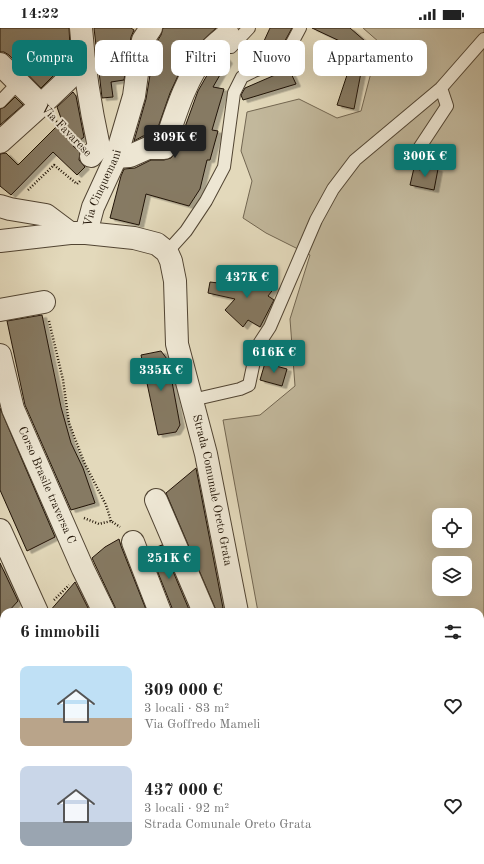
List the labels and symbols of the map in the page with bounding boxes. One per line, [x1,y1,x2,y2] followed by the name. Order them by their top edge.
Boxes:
[38,103,94,160] street label: Via Favarese
[142,125,208,159] pin: 309K €
[392,144,458,178] pin: 300K €
[82,148,124,228] street label: Via Cinquemani
[214,265,280,299] pin: 437K €
[241,340,307,374] pin: 616K €
[128,358,194,392] pin: 335K €
[190,413,234,567] street label: Strada Comunale Oreto Grata
[16,425,77,546] street label: Corso Brasile traversa C
[136,546,202,580] pin: 251K €

